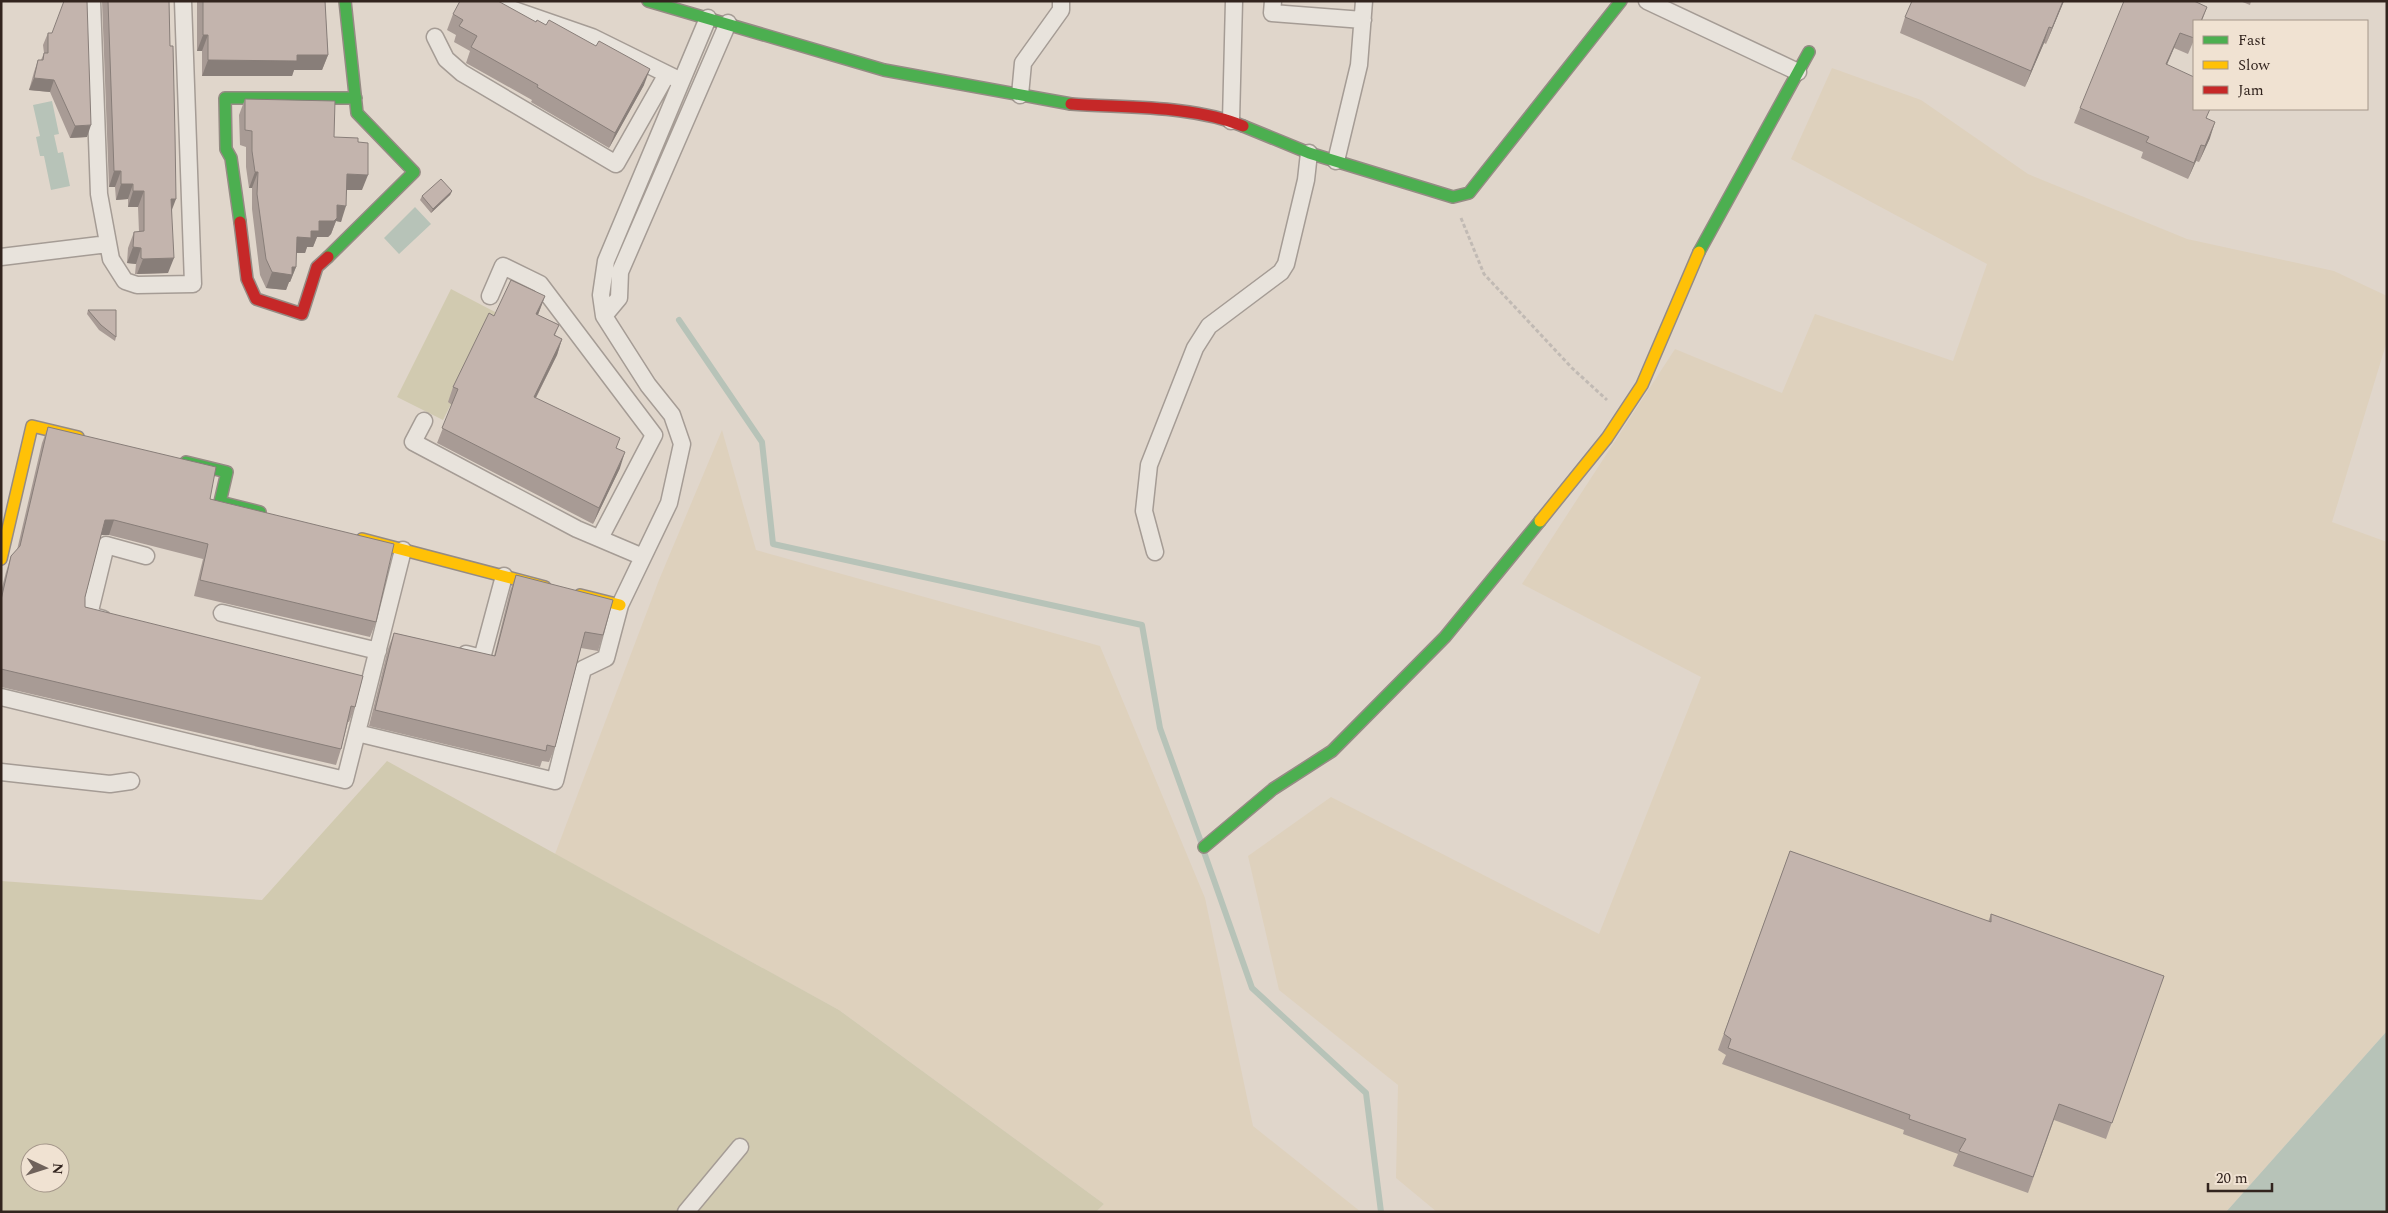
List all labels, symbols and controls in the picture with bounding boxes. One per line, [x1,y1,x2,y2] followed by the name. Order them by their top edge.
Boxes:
[2193,20,2368,110] legend
[2238,29,2266,52] text: Fast
[2238,54,2270,77] text: Slow
[2238,79,2264,102] text: Jam
[20,1143,70,1193] north arrow
[2208,1160,2272,1192] scale bar
[47,1162,68,1175] text: N
[2216,1167,2248,1190] text: 20 m

